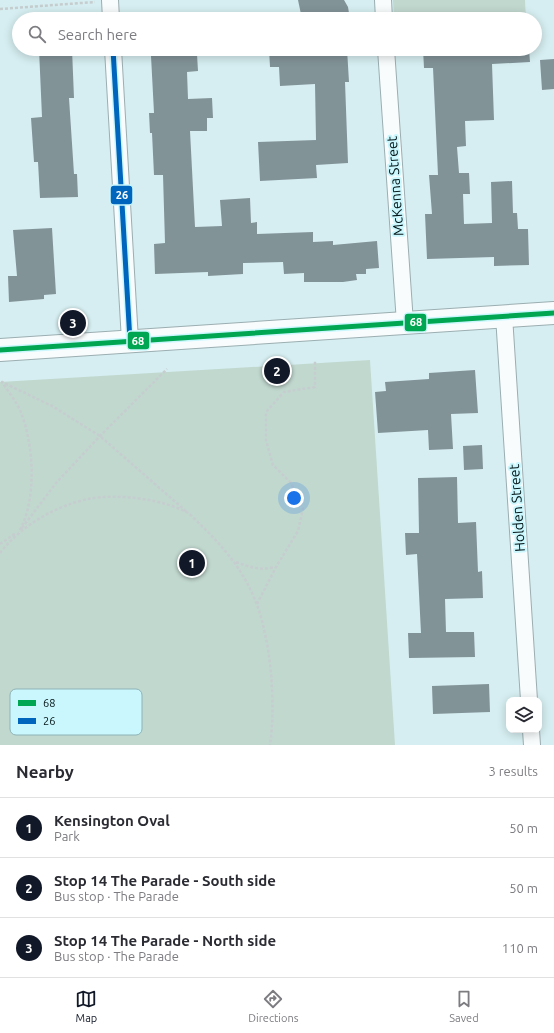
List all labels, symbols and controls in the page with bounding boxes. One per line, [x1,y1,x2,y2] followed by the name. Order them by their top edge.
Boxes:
[12,12,542,56] search box
[26,23,48,45] icon: search
[58,26,137,43] text: Search here
[383,135,406,237] street label: McKenna Street
[110,185,133,205] line badge: 26
[116,189,128,201] text: 26
[60,308,86,338] pin: 3
[404,313,427,332] line badge: 68
[410,316,422,328] text: 68
[127,331,150,350] line badge: 68
[132,335,144,347] text: 68
[264,356,290,386] pin: 2
[506,463,528,552] street label: Holden Street
[284,488,304,508] your location
[179,548,205,578] pin: 1
[10,689,142,735] legend
[43,697,55,709] text: 68
[506,697,542,733] map controls
[506,697,542,733] button: layers
[43,715,55,727] text: 26
[16,762,74,781] text: Nearby
[488,764,538,778] text: 3 results
[54,812,170,829] text: Kensington Oval
[25,821,33,835] text: 1
[509,821,538,835] text: 50 m
[54,829,80,843] text: Park
[54,872,276,889] text: Stop 14 The Parade - South side
[25,881,33,895] text: 2
[509,881,538,895] text: 50 m
[54,889,179,903] text: Bus stop · The Parade
[54,932,276,949] text: Stop 14 The Parade - North side
[25,941,33,955] text: 3
[502,941,538,955] text: 110 m
[54,949,179,963] text: Bus stop · The Parade
[75,988,97,1024] tab: Map
[248,988,299,1024] tab: Directions
[449,988,479,1024] tab: Saved

